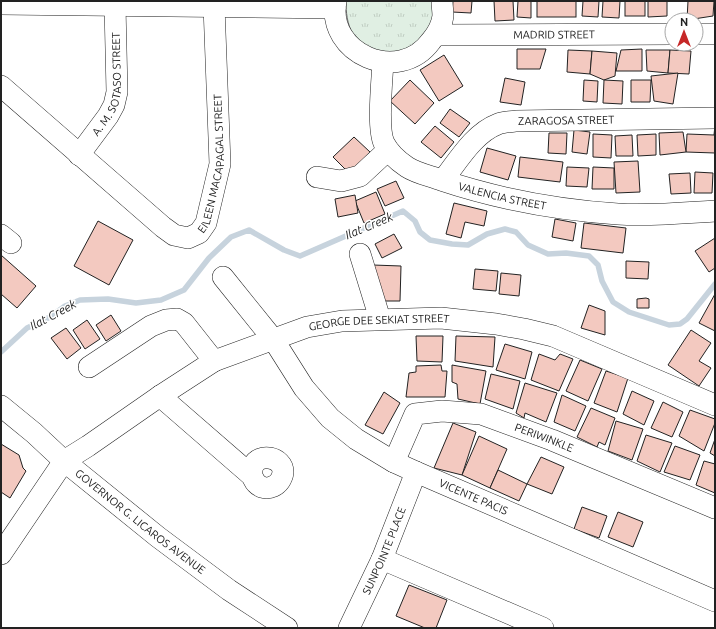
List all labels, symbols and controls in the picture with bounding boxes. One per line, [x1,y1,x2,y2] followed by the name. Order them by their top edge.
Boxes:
[664,12,704,52] north arrow
[680,16,688,28] text: N
[513,28,595,41] street label: MADRID STREET
[90,32,123,138] street label: A. M. SOTASO STREET
[195,94,226,235] street label: EILEEN MACAPAGAL STREET
[518,114,614,127] street label: ZARAGOSA STREET
[457,180,547,212] street label: VALENCIA STREET
[343,209,395,241] water label: Ilat Creek
[27,297,79,332] water label: Ilat Creek
[308,312,450,333] street label: GEORGE DEE SEKIAT STREET
[513,421,575,454] street label: PERIWINKLE
[73,467,208,576] street label: GOVERNOR G. LICAROS AVENUE
[437,477,510,517] street label: VICENTE PACIS
[360,505,408,596] street label: SUNPOINTE PLACE

